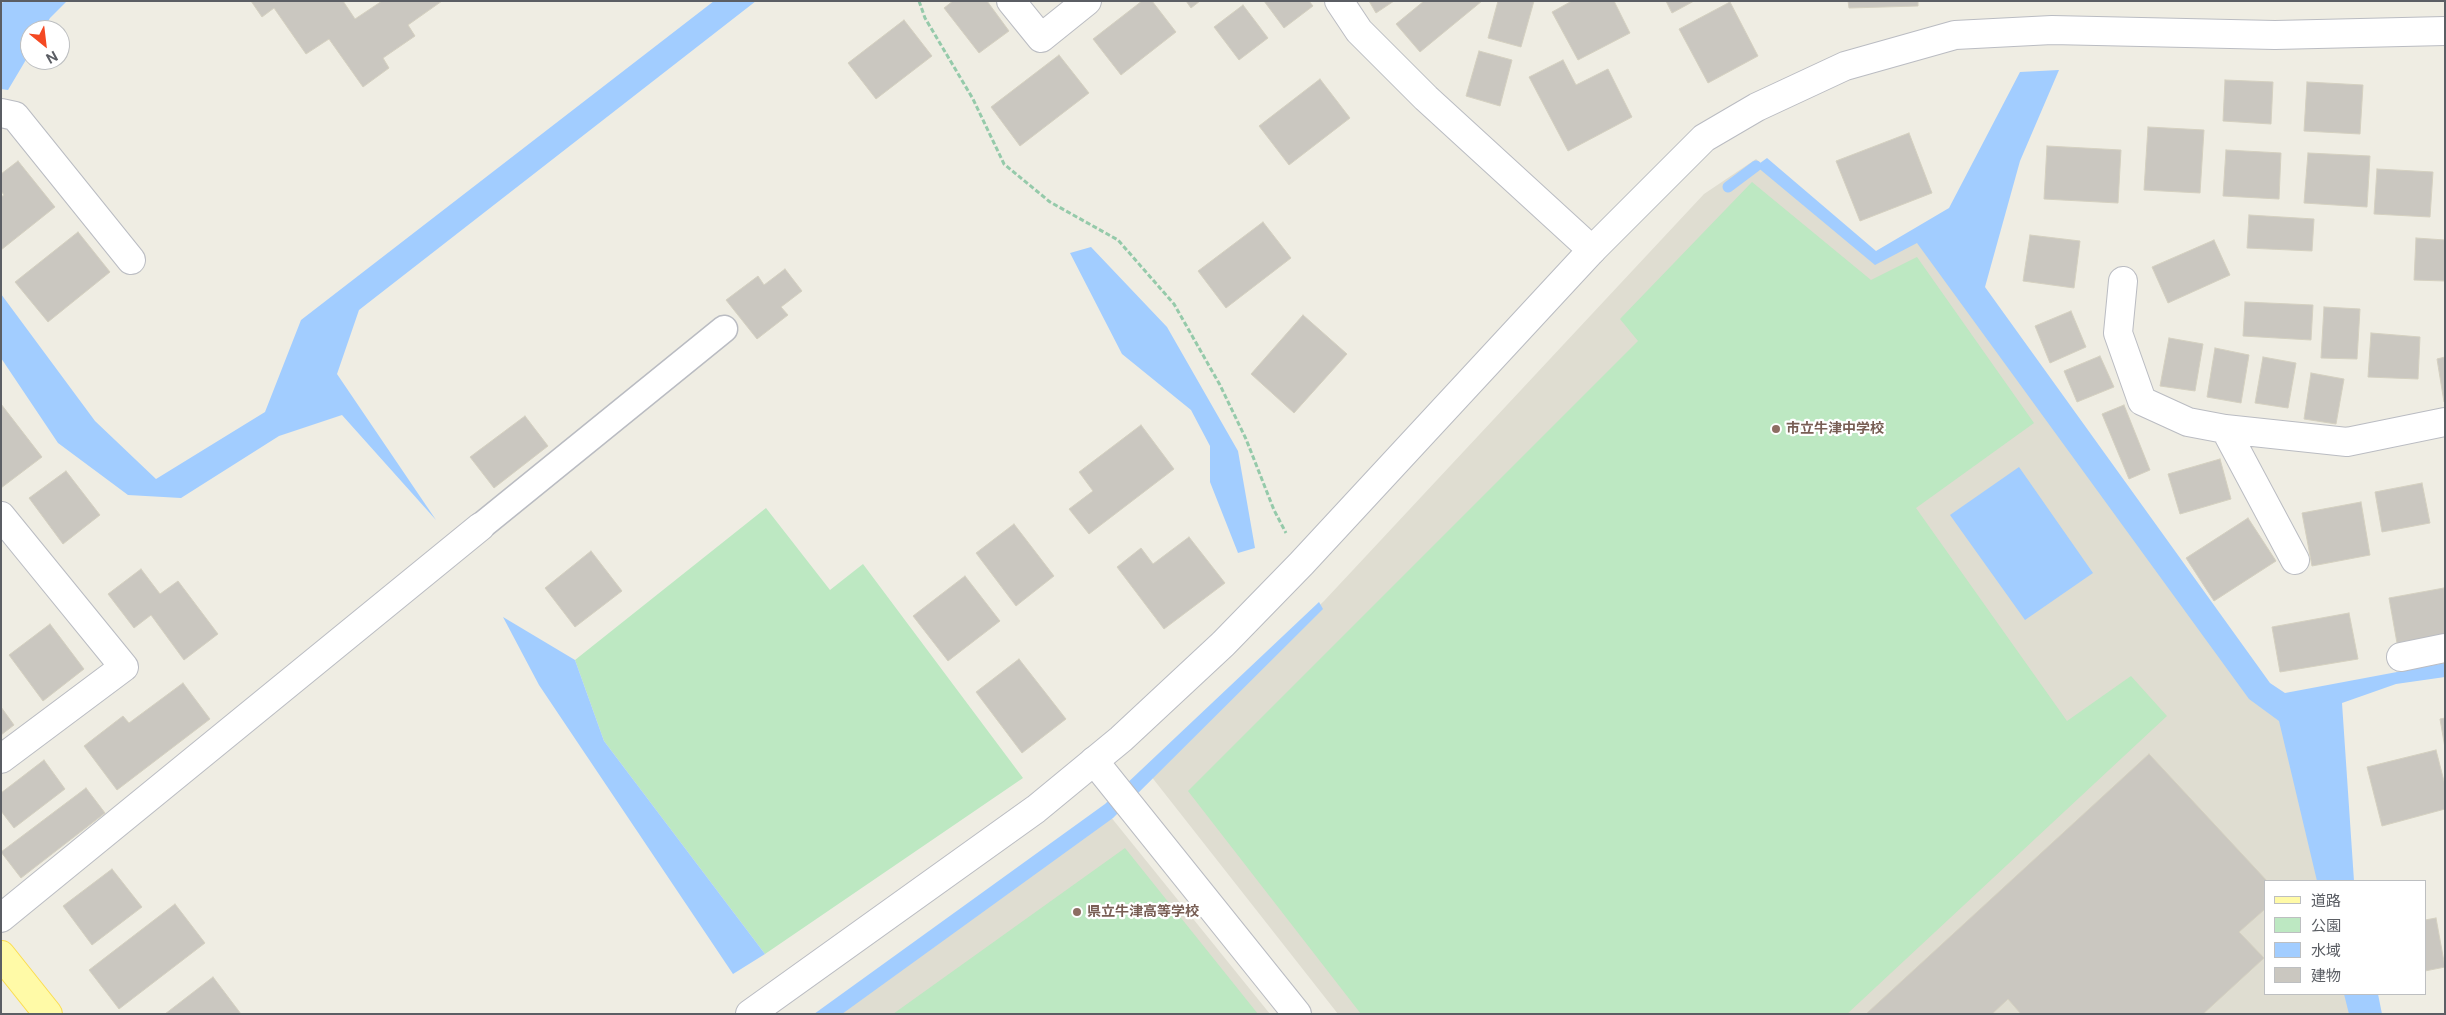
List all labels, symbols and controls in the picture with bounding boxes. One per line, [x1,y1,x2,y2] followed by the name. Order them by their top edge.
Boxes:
[20,20,70,70] north arrow
[43,48,60,67] text: N
[1786,421,1884,437] place label: 市立牛津中学校
[1770,423,1782,435] marker: 市立牛津中学校
[2264,880,2426,995] legend
[2311,892,2341,909] text: 道路
[1087,904,1199,920] place label: 県立牛津高等学校
[1071,906,1083,918] marker: 県立牛津高等学校
[2311,917,2341,934] text: 公園
[2311,942,2341,959] text: 水域
[2311,967,2341,984] text: 建物

